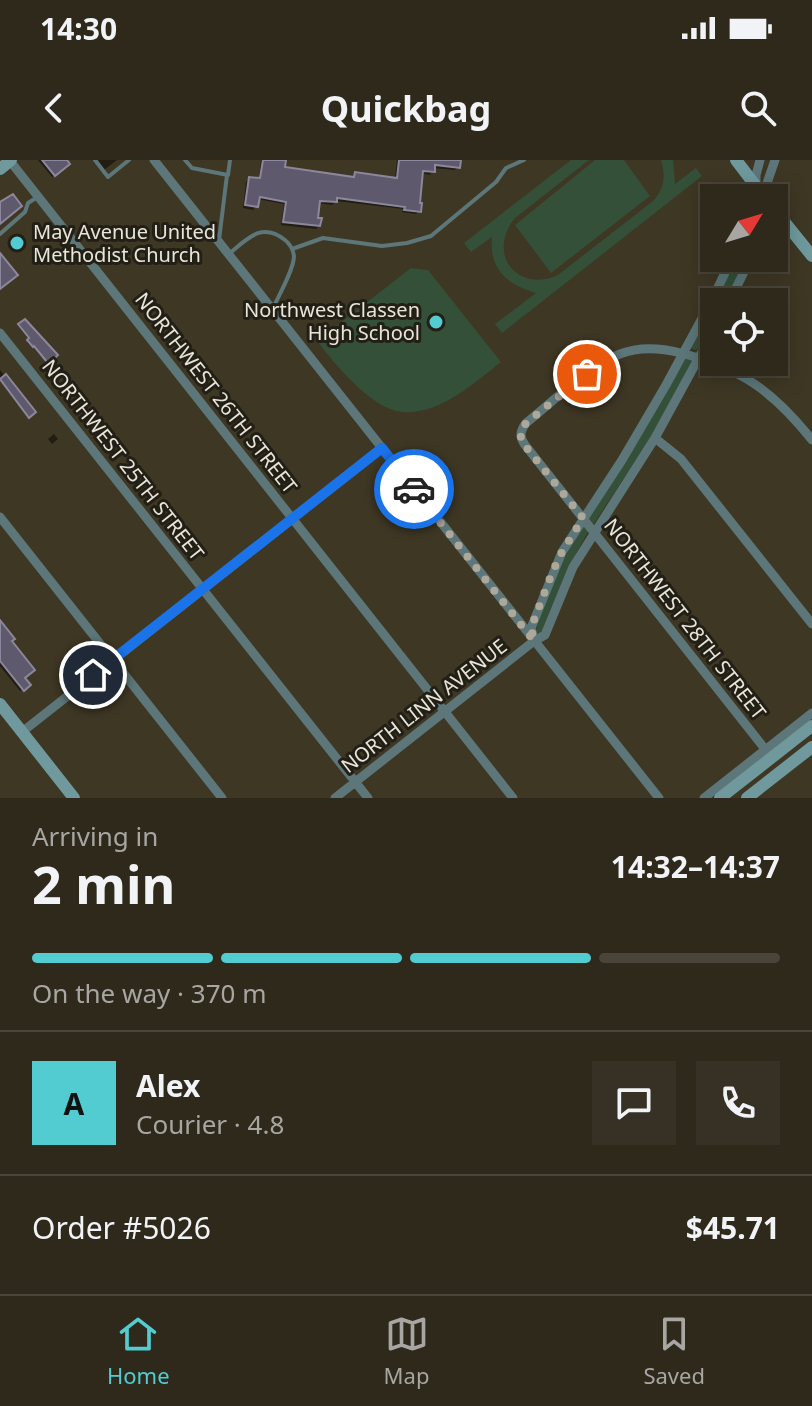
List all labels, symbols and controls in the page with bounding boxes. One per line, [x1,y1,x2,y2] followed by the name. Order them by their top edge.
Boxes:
[40,8,117,49] text: 14:30
[321,84,491,133] text: Quickbag
[32,86,76,130] icon: back
[736,86,780,130] icon: search
[700,184,788,272] north arrow
[700,184,788,376] map controls
[33,218,216,268] place label: May Avenue United Methodist Church
[8,234,26,252] marker: May Avenue United Methodist Church
[129,287,303,499] street label: NORTHWEST 26TH STREET
[700,288,788,376] button: locate
[244,296,420,346] place label: Northwest Classen High School
[427,313,445,331] marker: Northwest Classen High School
[553,340,621,408] pin
[565,352,609,396] icon: bag
[36,354,210,566] street label: NORTHWEST 25TH STREET
[374,449,454,529] courier
[392,467,436,511] icon: car
[598,513,772,725] street label: NORTHWEST 28TH STREET
[335,632,512,779] street label: NORTH LINN AVENUE
[59,641,127,709] pin
[71,653,115,697] icon: home
[32,818,158,854] text: Arriving in
[611,846,780,887] text: 14:32–14:37
[32,848,175,919] text: 2 min
[32,975,266,1011] text: On the way · 370 m
[592,1061,676,1145] button: chat
[696,1061,780,1145] button: phone
[136,1065,200,1106] text: Alex
[64,1083,84,1124] text: A
[136,1106,284,1142] text: Courier · 4.8
[32,1207,211,1248] text: Order #5026
[686,1207,780,1248] text: $45.71
[107,1312,170,1390] tab: Home
[384,1312,429,1390] tab: Map
[643,1312,705,1390] tab: Saved

